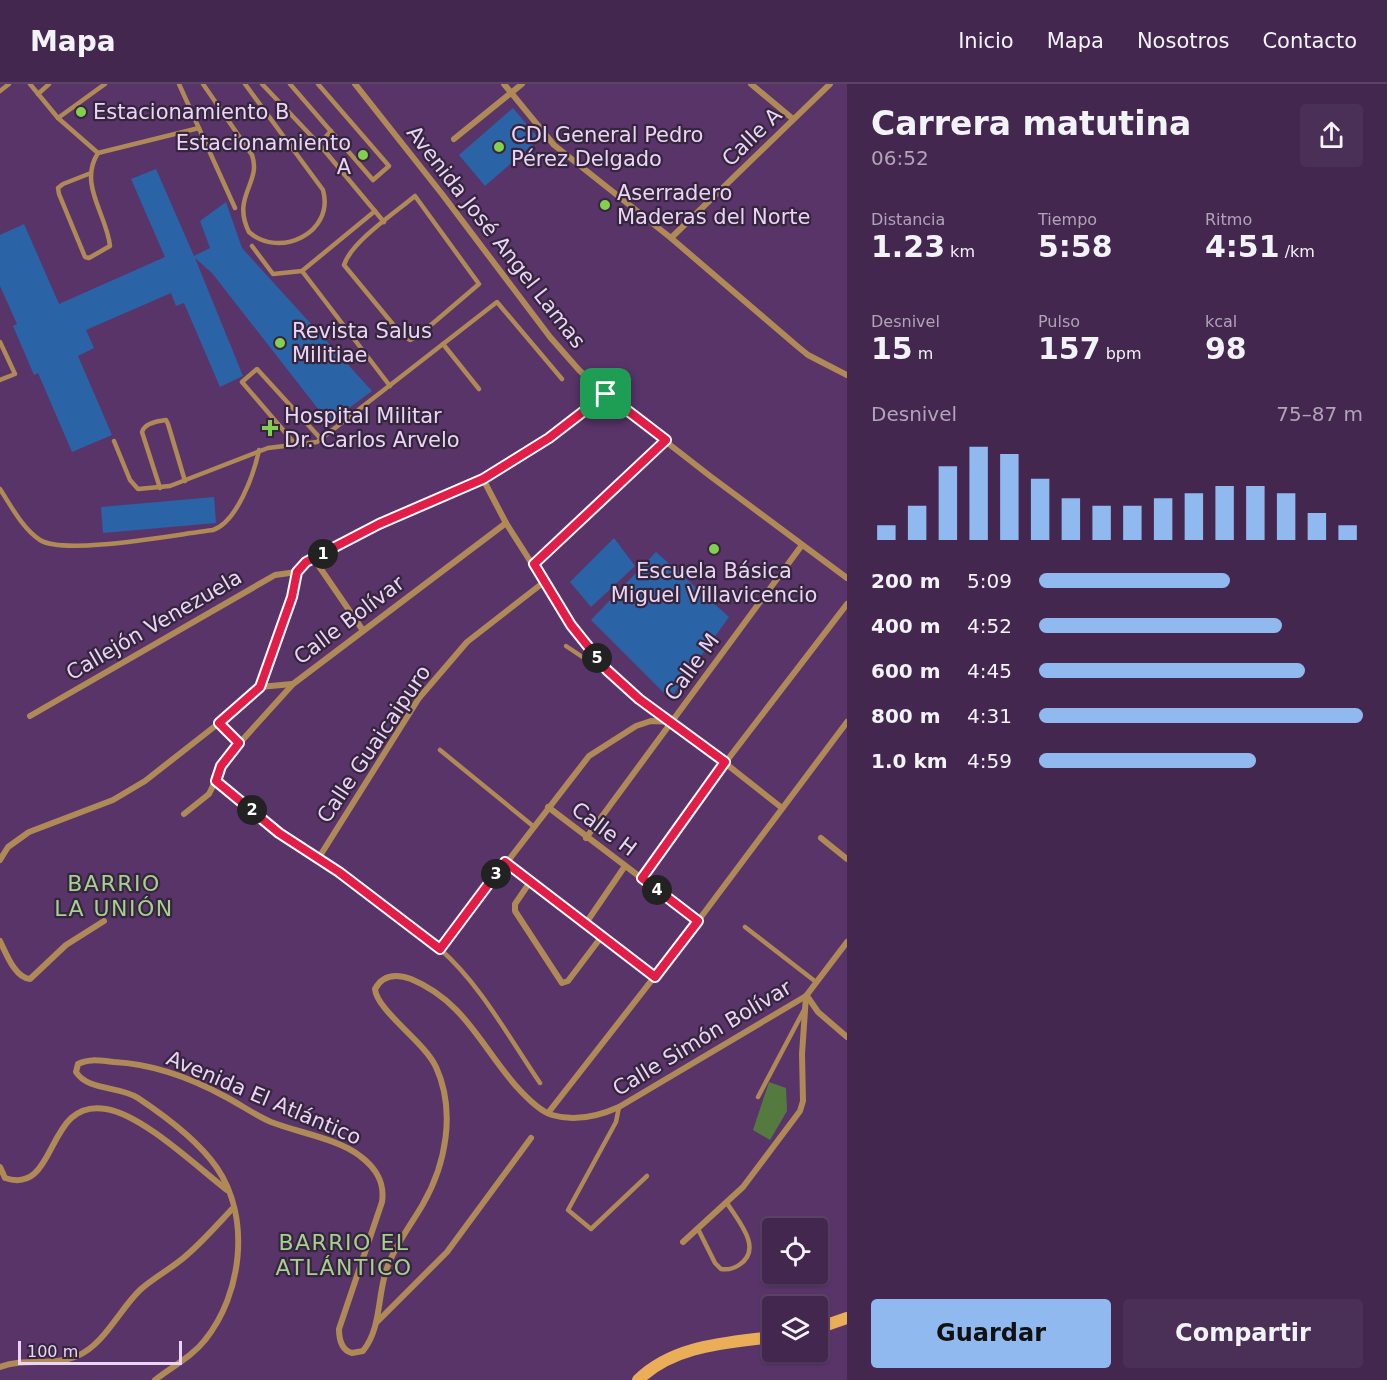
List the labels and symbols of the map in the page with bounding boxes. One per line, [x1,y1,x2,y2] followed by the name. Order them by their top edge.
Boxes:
[93,100,289,124] place label: Estacionamiento B
[717,103,787,171] street label: Calle A
[74,105,88,119] marker: Estacionamiento B
[402,121,590,353] street label: Avenida José Angel Lamas
[511,123,703,171] place label: CDI General Pedro Pérez Delgado
[176,131,352,179] place label: Estacionamiento A
[492,140,506,154] marker: CDI General Pedro Pérez Delgado
[356,148,370,162] marker: Estacionamiento A
[617,181,810,229] place label: Aserradero Maderas del Norte
[598,198,612,212] marker: Aserradero Maderas del Norte
[292,319,432,367] place label: Revista Salus Militiae
[273,336,287,350] marker: Revista Salus Militiae
[580,368,631,419] pin
[284,404,460,452] place label: Hospital Militar Dr. Carlos Arvelo
[261,419,279,437] marker: Hospital Militar Dr. Carlos Arvelo
[308,539,338,569] pin: 1
[707,542,721,556] marker: Escuela Básica Miguel Villavicencio
[611,559,817,607] place label: Escuela Básica Miguel Villavicencio
[62,565,246,685] street label: Callejón Venezuela
[289,571,409,669] street label: Calle Bolívar
[660,629,724,705] street label: Calle M
[582,643,612,673] pin: 5
[312,661,436,827] street label: Calle Guaicaipuro
[237,795,267,825] pin: 2
[567,797,641,861] street label: Calle H
[481,859,511,889] pin: 3
[54,871,174,921] district label: BARRIO LA UNIÓN
[642,875,672,905] pin: 4
[608,975,796,1101] street label: Calle Simón Bolívar
[163,1046,365,1150] street label: Avenida El Atlántico
[275,1230,413,1280] district label: BARRIO EL ATLÁNTICO
[18,1338,182,1366] scale bar

